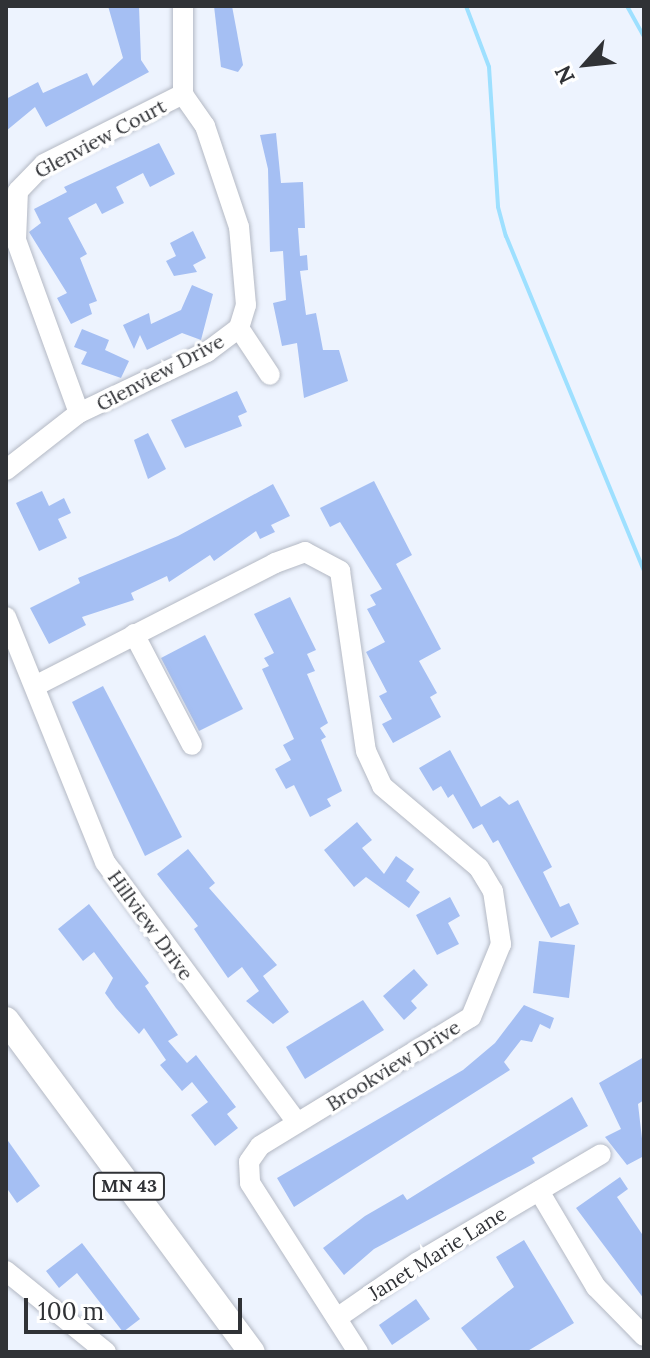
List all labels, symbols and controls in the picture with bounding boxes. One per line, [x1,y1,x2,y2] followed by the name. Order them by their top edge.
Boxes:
[546,24,626,104] north arrow
[548,61,581,89] text: N
[30,93,170,183] street label: Glenview Court
[92,328,228,416] street label: Glenview Drive
[103,865,199,985] street label: Hillview Drive
[322,1014,464,1116] street label: Brookview Drive
[91,1172,167,1200] road number: MN 43
[364,1201,510,1305] street label: Janet Marie Lane
[28,1282,246,1332] scale bar
[38,1296,104,1327] text: 100 m

